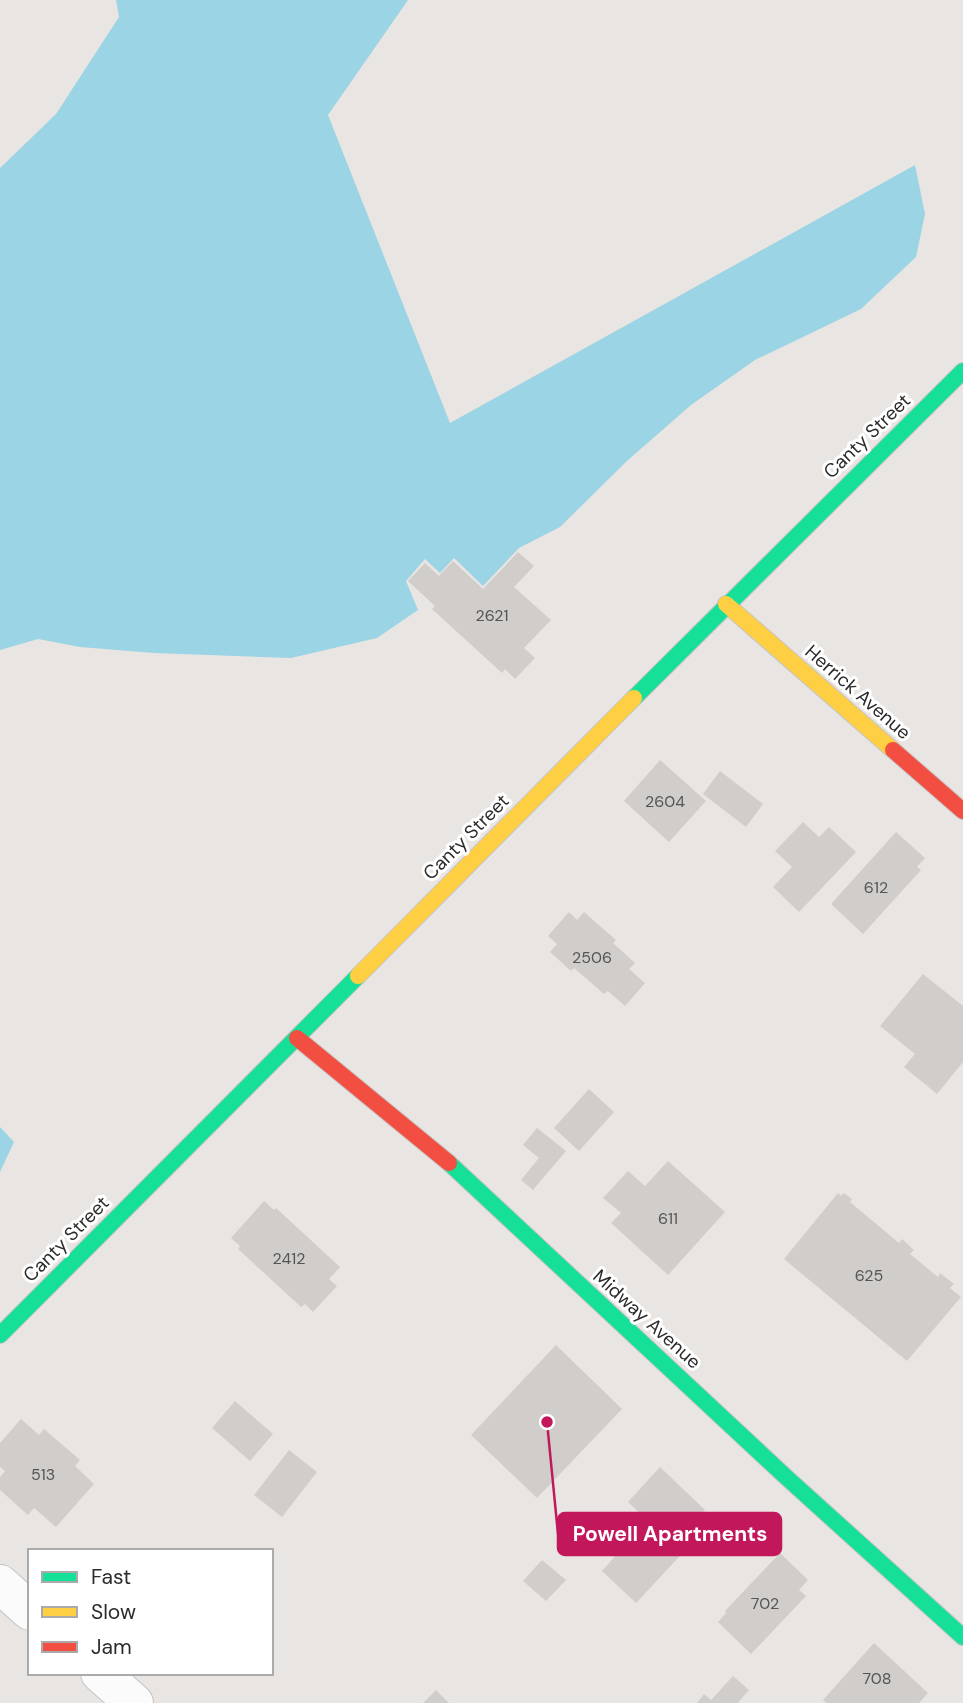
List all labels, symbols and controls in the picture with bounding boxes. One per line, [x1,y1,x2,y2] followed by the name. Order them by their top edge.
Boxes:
[818,388,916,484] street label: Canty Street
[475,605,509,626] house number: 2621
[800,639,916,745] street label: Herrick Avenue
[418,789,514,885] street label: Canty Street
[645,791,685,812] house number: 2604
[864,877,888,898] house number: 612
[572,947,612,968] house number: 2506
[18,1191,114,1287] street label: Canty Street
[658,1208,678,1229] house number: 611
[273,1248,305,1269] house number: 2412
[588,1264,706,1374] street label: Midway Avenue
[855,1265,883,1286] house number: 625
[31,1464,55,1485] house number: 513
[558,1513,781,1555] callout: Powell Apartments
[573,1520,767,1548] text: Powell Apartments
[28,1549,273,1675] legend
[91,1563,131,1591] text: Fast
[751,1593,779,1614] house number: 702
[91,1598,136,1626] text: Slow
[91,1633,132,1661] text: Jam
[863,1668,892,1689] house number: 708

